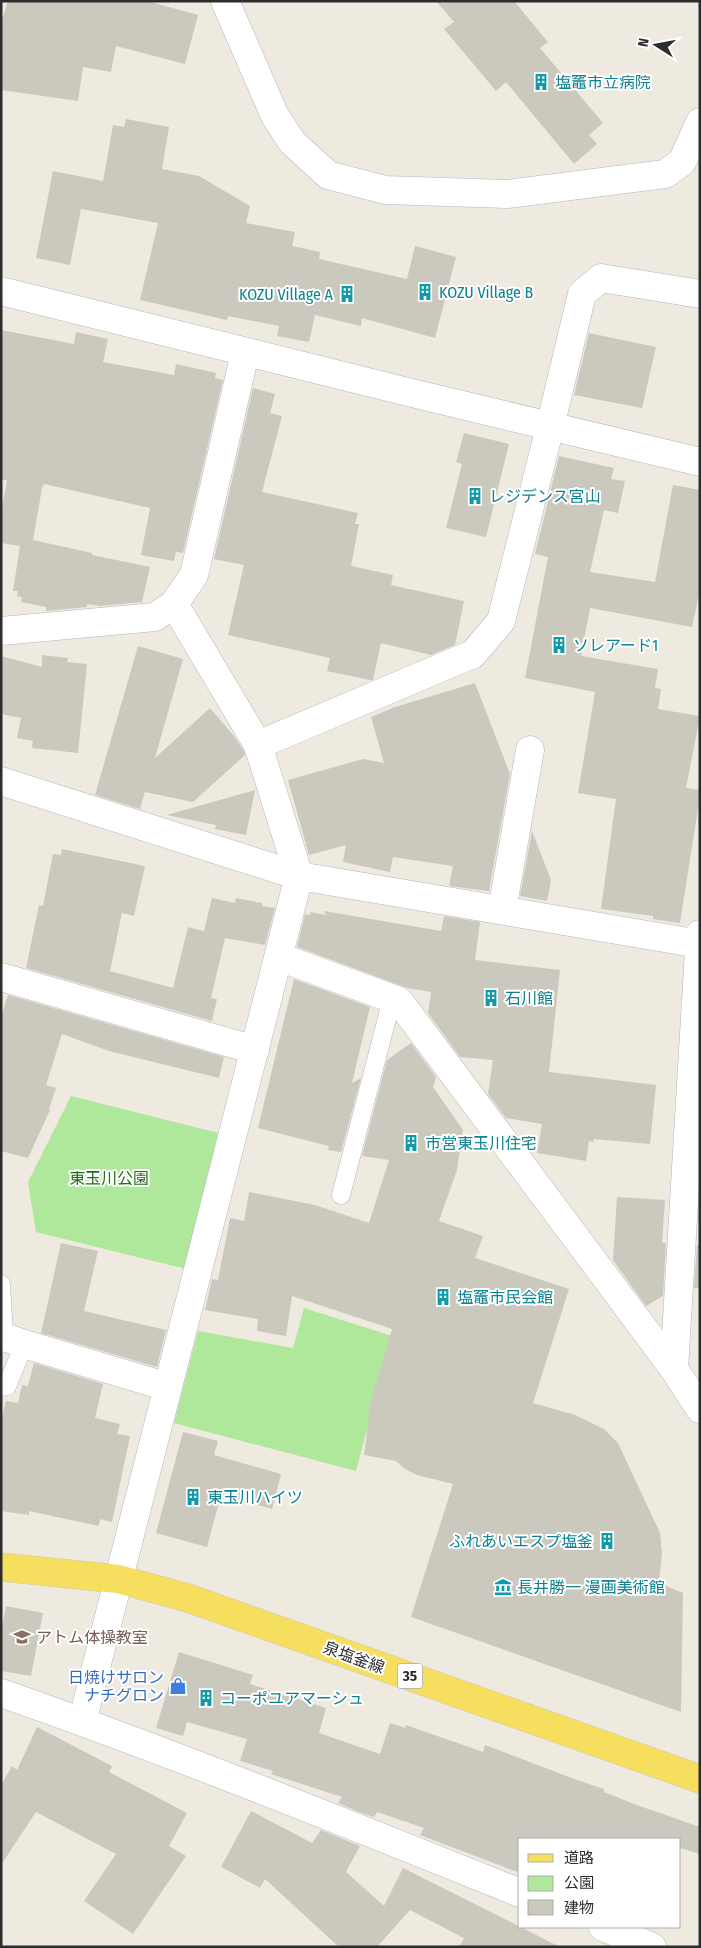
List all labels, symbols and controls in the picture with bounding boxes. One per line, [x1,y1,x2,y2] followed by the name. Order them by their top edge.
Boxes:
[631,20,681,70] north arrow
[635,37,653,48] text: N
[531,72,551,92] building icon: 塩竈市立病院
[555,73,651,92] place label: 塩竈市立病院
[415,282,435,302] building icon: KOZU Village B
[439,283,534,302] place label: KOZU Village B
[337,284,357,304] building icon: KOZU Village A
[239,285,334,304] place label: KOZU Village A
[465,486,485,506] building icon: レジデンス宮山
[489,487,601,506] place label: レジデンス宮山
[549,635,569,655] building icon: ソレアード1
[573,636,658,655] place label: ソレアード1
[481,988,501,1008] building icon: 石川館
[505,989,553,1008] place label: 石川館
[401,1133,421,1153] building icon: 市営東玉川住宅
[425,1134,537,1153] place label: 市営東玉川住宅
[69,1169,149,1188] park label: 東玉川公園
[433,1287,453,1307] building icon: 塩竈市民会館
[457,1288,553,1307] place label: 塩竈市民会館
[183,1487,203,1507] building icon: 東玉川ハイツ
[207,1488,303,1507] place label: 東玉川ハイツ
[597,1531,617,1551] building icon: ふれあいエスプ塩釜
[449,1532,593,1551] place label: ふれあいエスプ塩釜
[493,1577,513,1597] museum icon: 長井勝一 漫画美術館
[517,1578,665,1597] place label: 長井勝一 漫画美術館
[12,1627,32,1647] school or university icon: アトム体操教室
[36,1628,148,1647] place label: アトム体操教室
[321,1638,387,1677] street label: 泉塩釜線
[398,1664,422,1688] road number: 35
[68,1668,164,1705] place label: 日焼けサロン ナチグロン
[168,1676,188,1696] shop icon: 日焼けサロン ナチグロン
[196,1688,216,1708] building icon: コーポユアマーシュ
[220,1689,364,1708] place label: コーポユアマーシュ
[518,1838,681,1928] legend
[564,1849,594,1867] text: 道路
[564,1874,594,1892] text: 公園
[564,1899,594,1917] text: 建物

